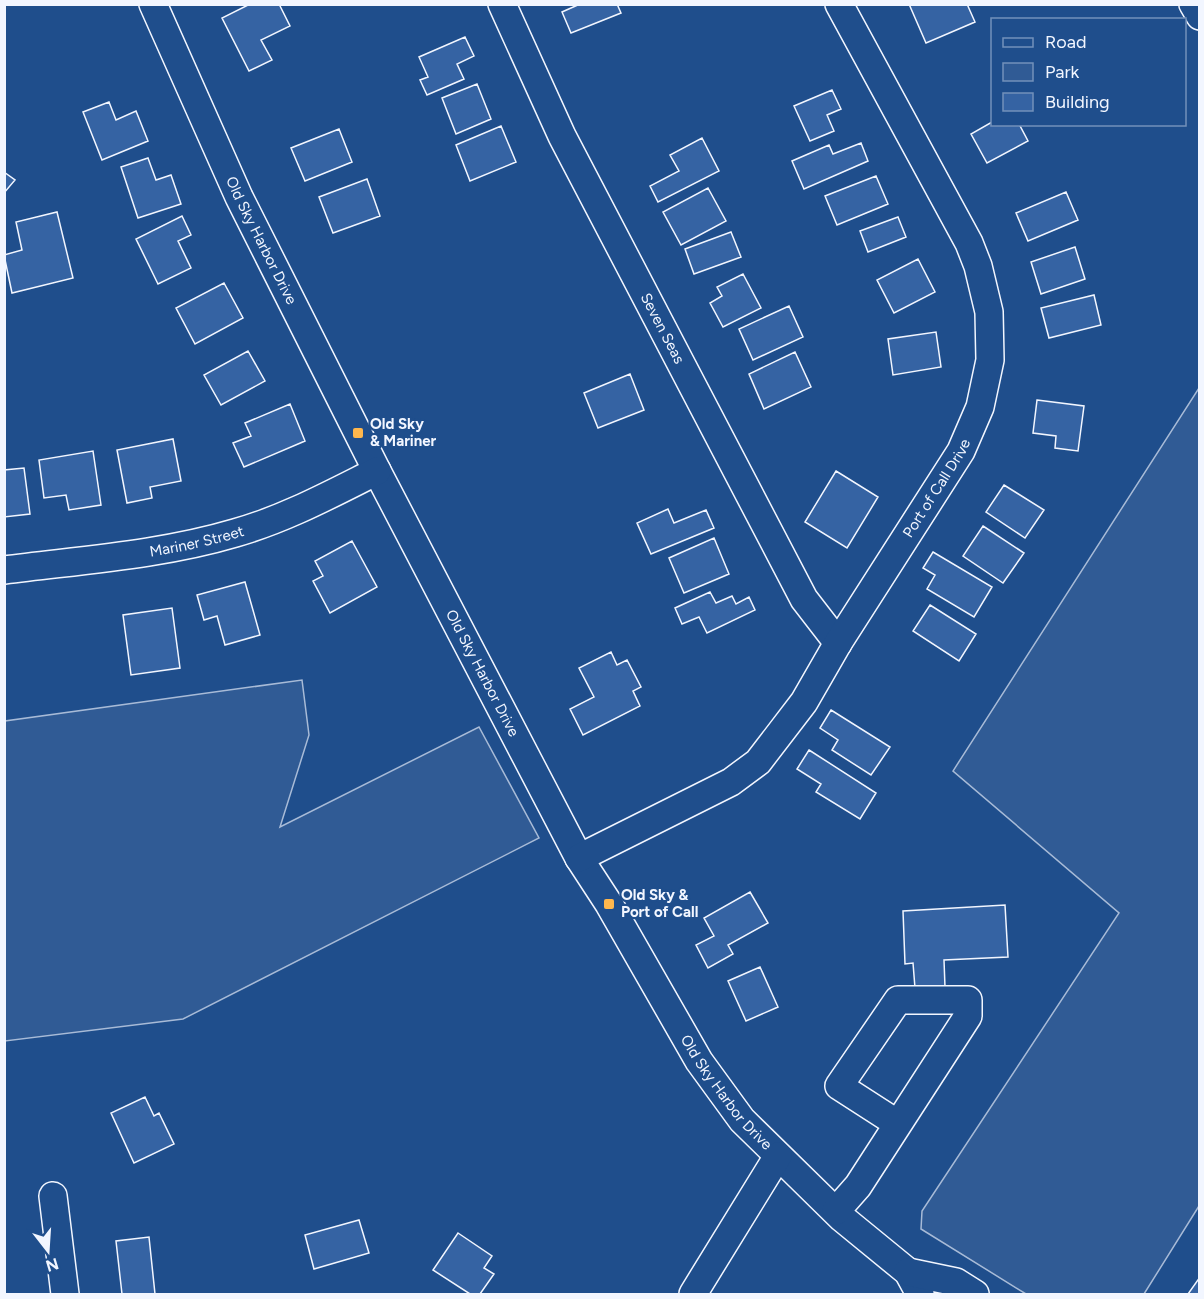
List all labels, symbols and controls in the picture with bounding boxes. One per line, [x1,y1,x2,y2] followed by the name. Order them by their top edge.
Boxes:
[991,18,1186,126] legend
[1045,31,1086,53] text: Road
[1045,61,1080,83] text: Park
[1045,91,1110,113] text: Building
[222,174,301,307] street label: Old Sky Harbor Drive
[637,290,688,367] street label: Seven Seas
[370,415,437,450] place label: Old Sky & Mariner
[351,426,365,440] marker: Old Sky & Mariner
[899,436,974,541] street label: Port of Call Drive
[148,522,246,561] street label: Mariner Street
[442,607,523,740] street label: Old Sky Harbor Drive
[621,886,698,921] place label: Old Sky & Port of Call
[602,897,616,911] marker: Old Sky & Port of Call
[677,1032,776,1154] street label: Old Sky Harbor Drive
[18,1221,78,1281] north arrow
[44,1254,61,1276] text: N

